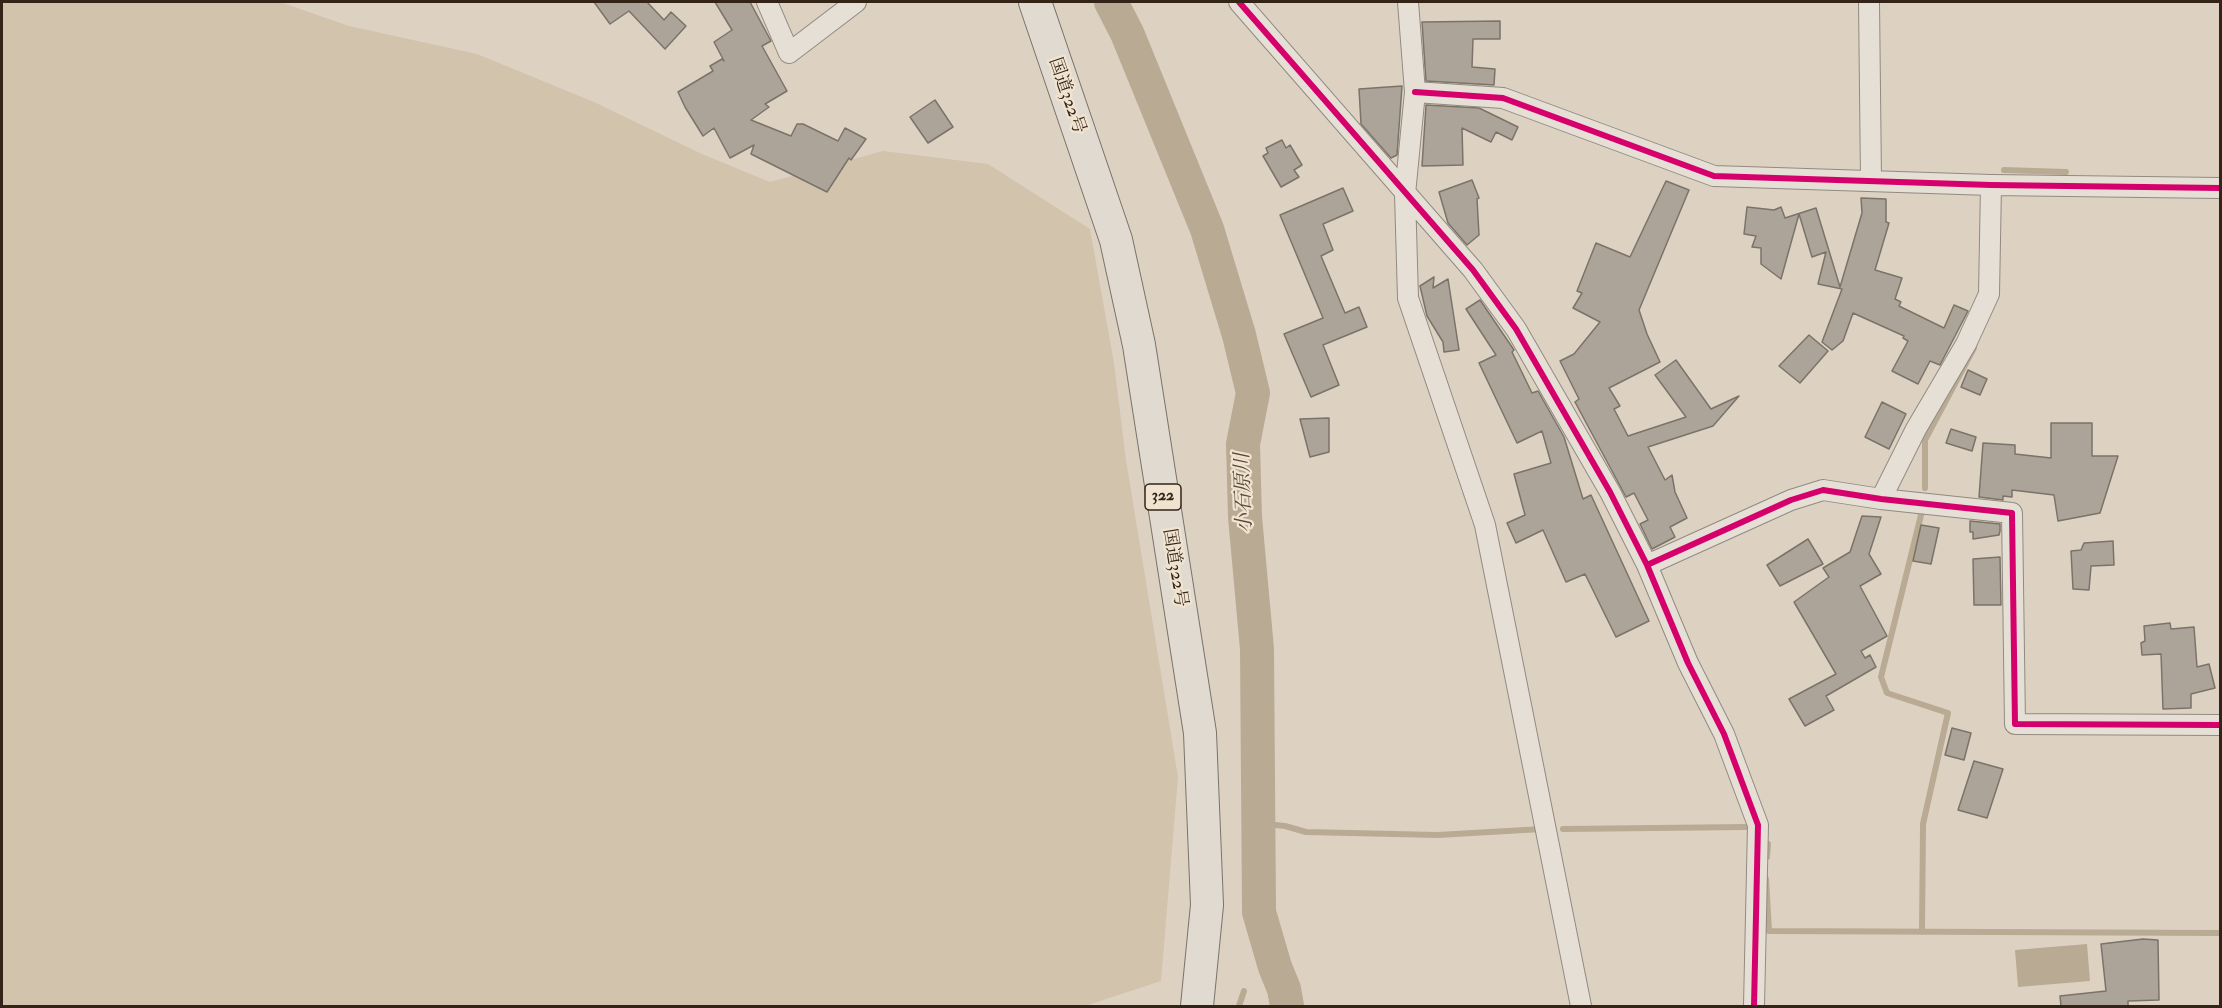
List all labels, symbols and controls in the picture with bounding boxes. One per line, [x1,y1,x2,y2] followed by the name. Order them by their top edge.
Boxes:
[1043,55,1089,137] street label: 国道322号
[1232,453,1258,533] water label: 小石原川
[1145,484,1181,510] road number: 322
[1157,527,1191,609] street label: 国道322号

